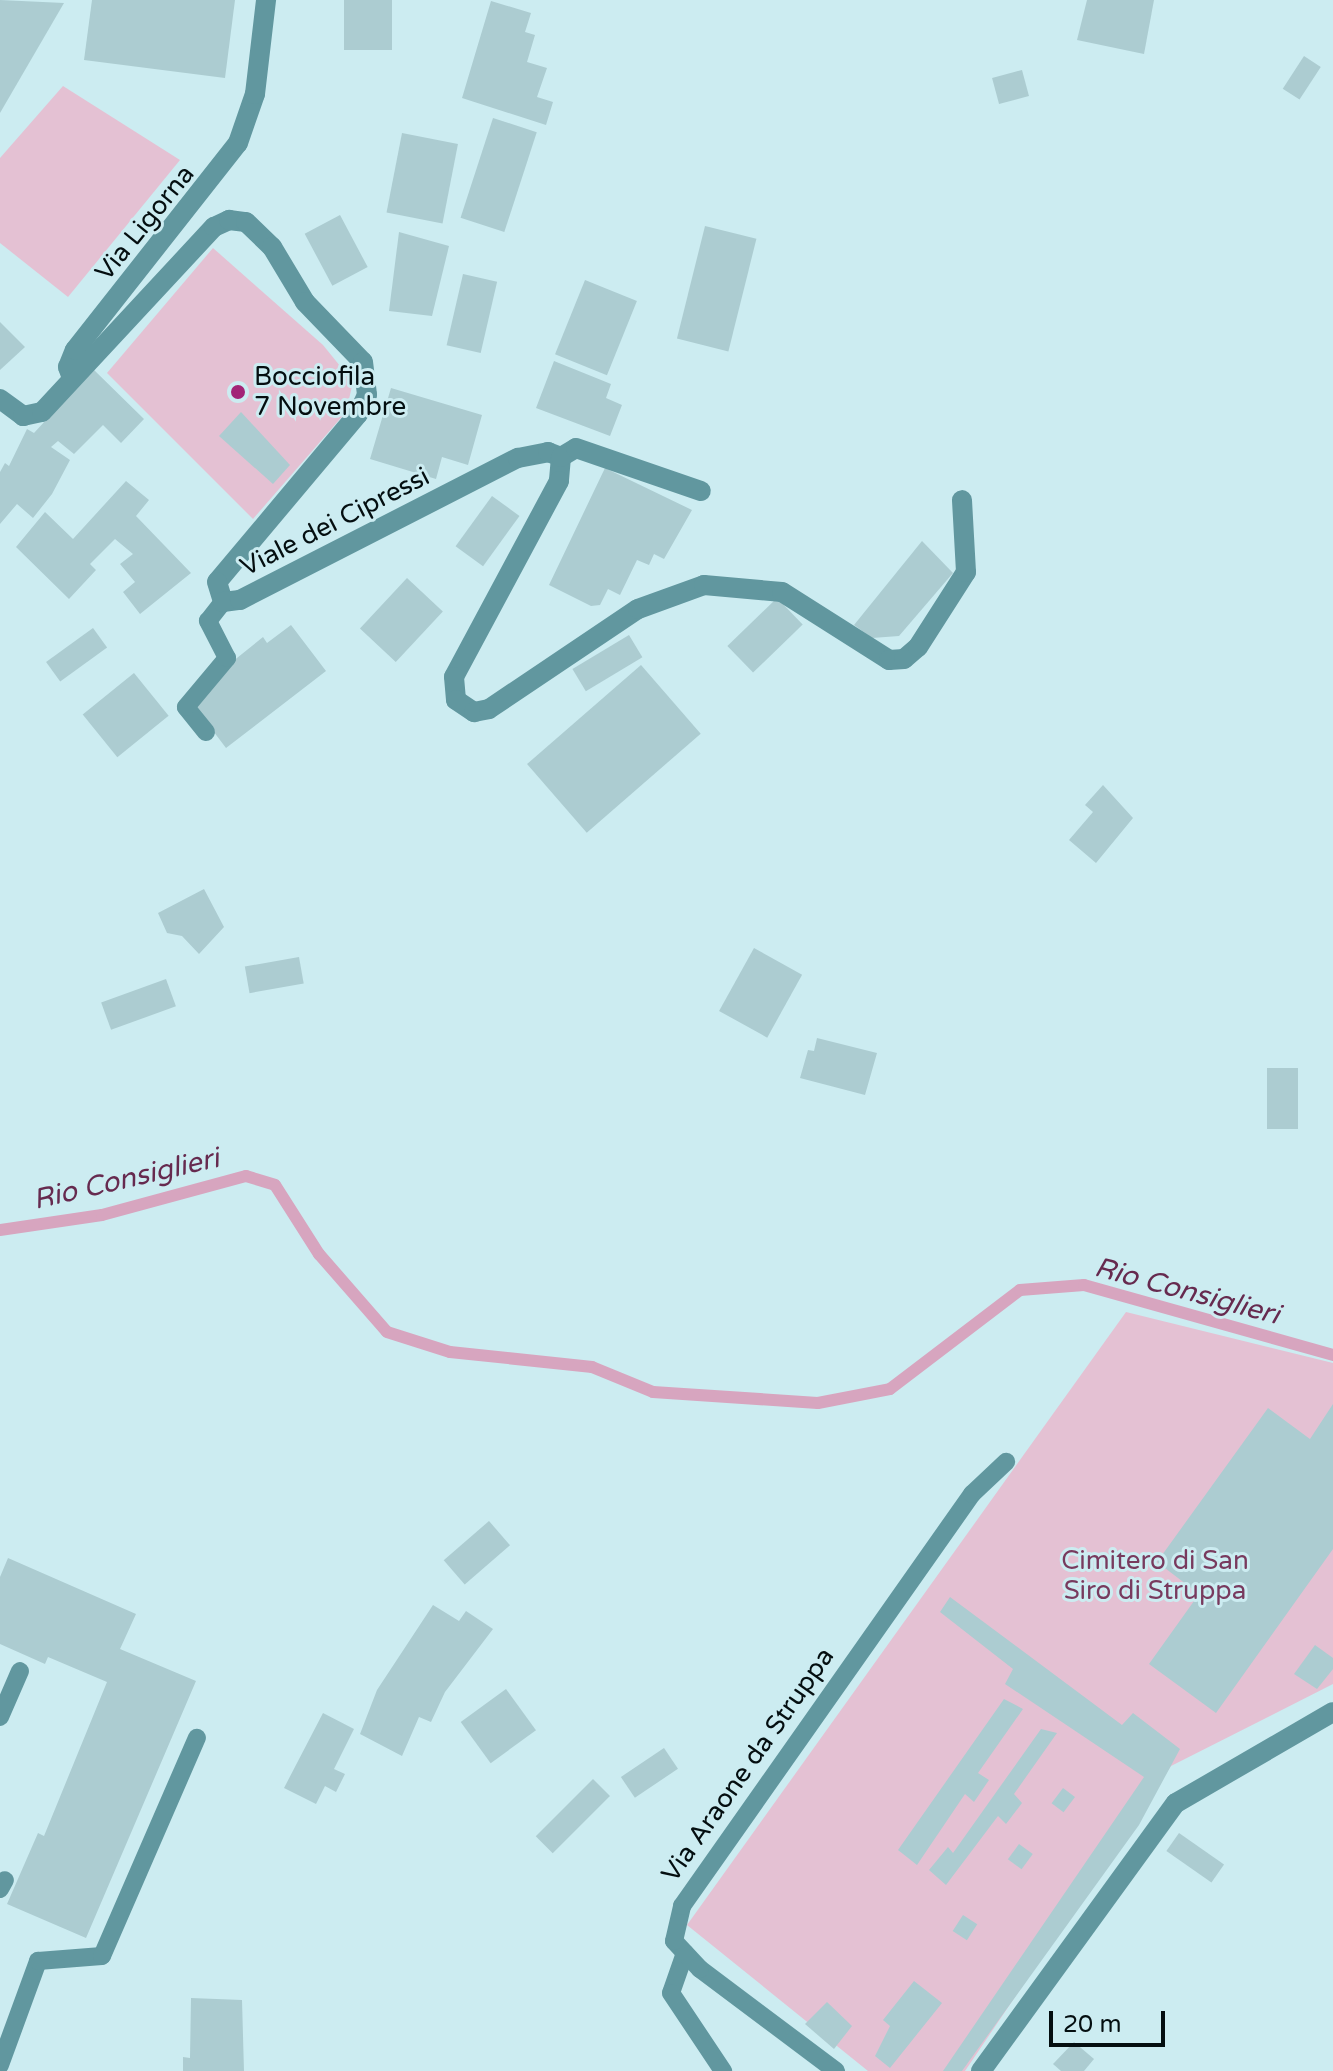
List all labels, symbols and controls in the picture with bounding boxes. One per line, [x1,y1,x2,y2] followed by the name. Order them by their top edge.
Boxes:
[89,159,201,287] street label: Via Ligorna
[254,361,406,422] place label: Bocciofila 7 Novembre
[229,383,247,401] marker: Bocciofila 7 Novembre
[235,461,435,583] street label: Viale dei Cipressi
[30,1141,222,1217] water label: Rio Consiglieri
[1091,1250,1283,1332] water label: Rio Consiglieri
[1061,1545,1249,1606] park label: Cimitero di San Siro di Struppa
[655,1642,841,1888] street label: Via Araone da Struppa
[1053,1995,1169,2045] scale bar
[1063,2010,1121,2039] text: 20 m

